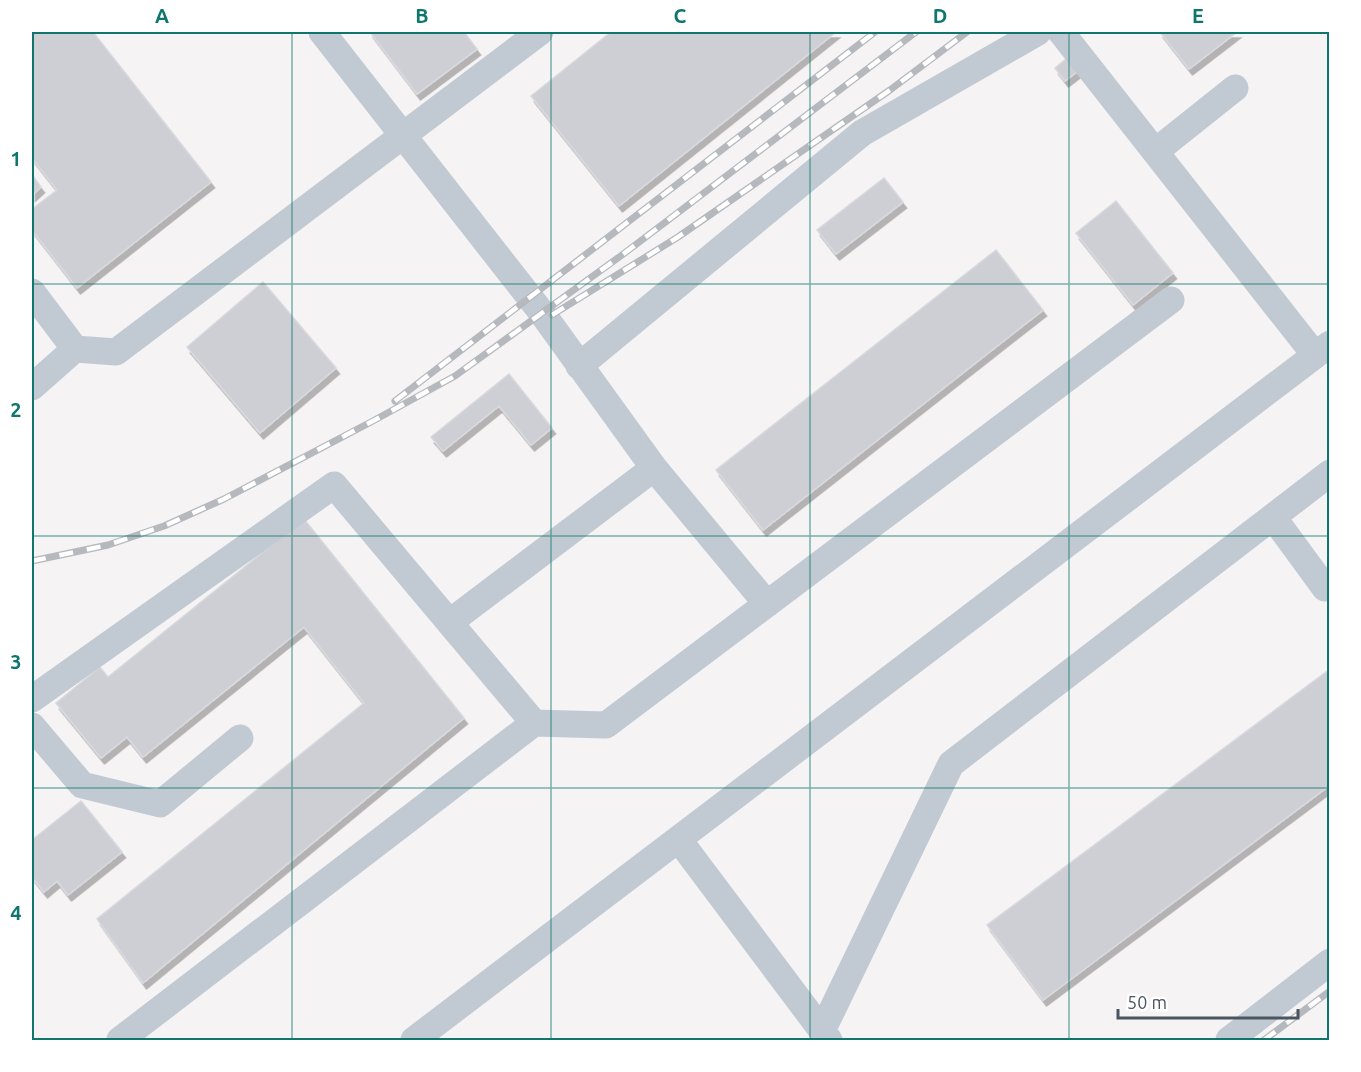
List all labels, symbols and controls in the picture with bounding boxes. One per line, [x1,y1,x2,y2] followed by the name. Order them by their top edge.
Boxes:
[155,4,169,27] text: A
[415,4,429,27] text: B
[674,4,687,27] text: C
[933,4,947,27] text: D
[1192,4,1204,27] text: E
[10,147,22,170] text: 1
[10,398,22,421] text: 2
[10,650,22,673] text: 3
[10,901,22,924] text: 4
[1118,982,1298,1020] scale bar
[1127,992,1167,1012] text: 50 m

